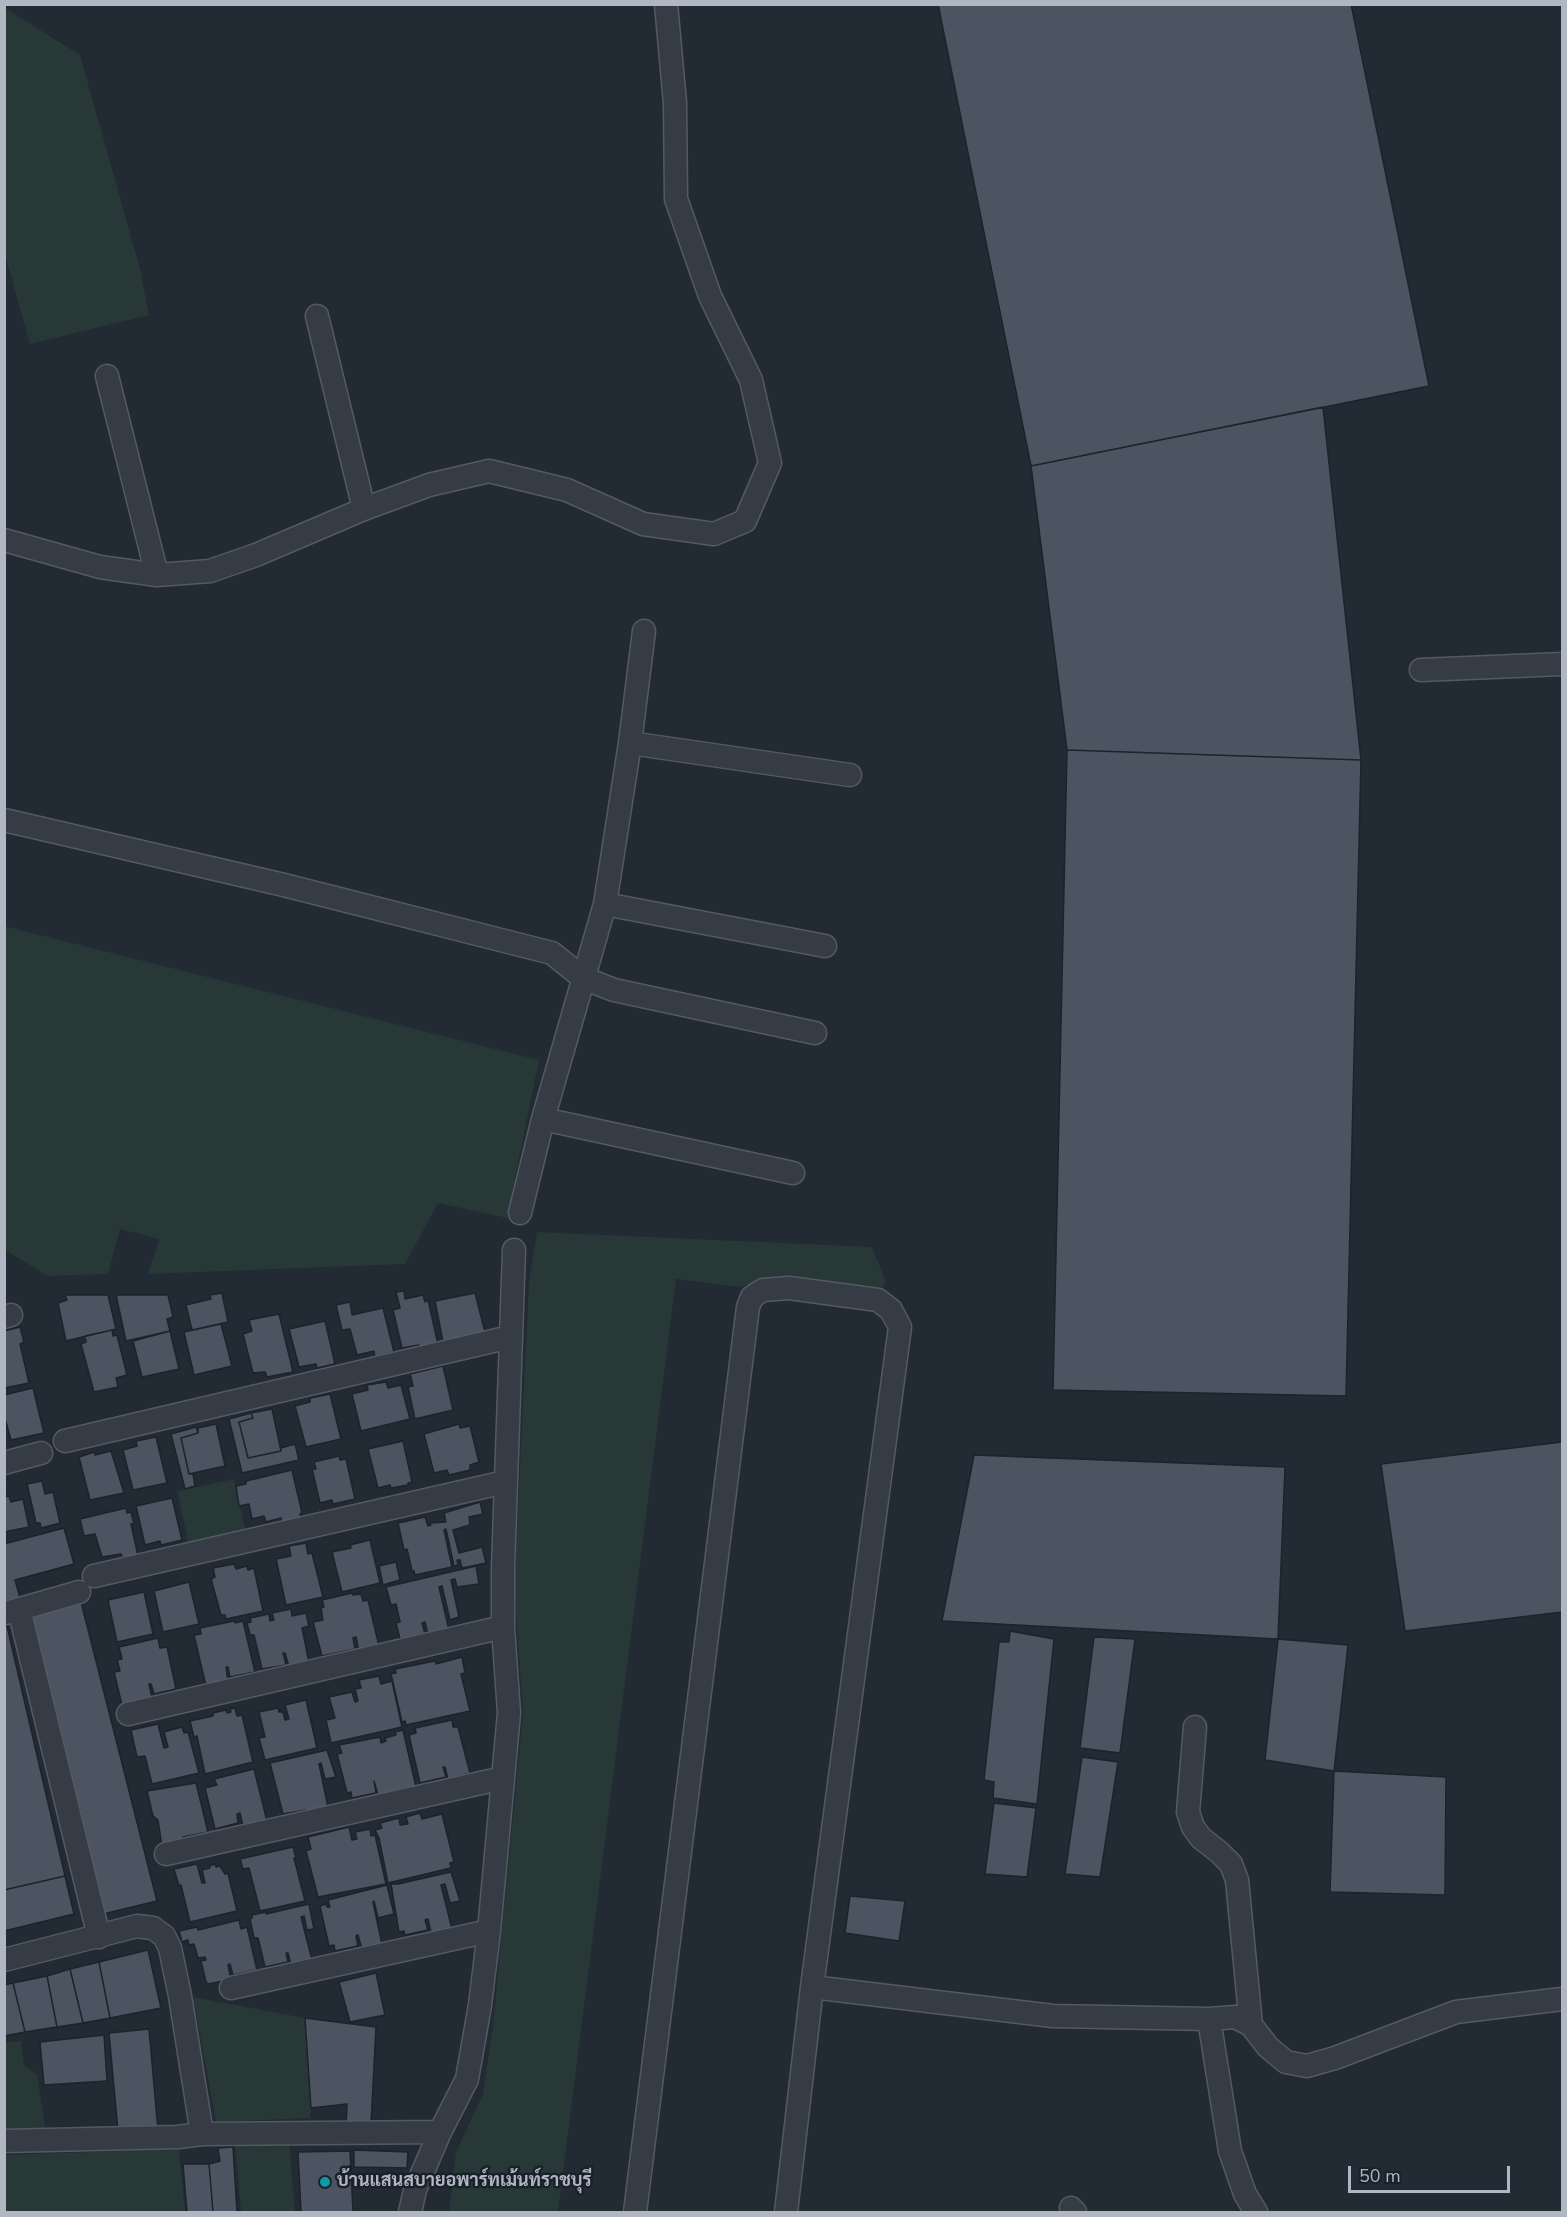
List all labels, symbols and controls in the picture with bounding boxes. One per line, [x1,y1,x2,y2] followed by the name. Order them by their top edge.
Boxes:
[1351,2154,1513,2192] scale bar
[1359,2164,1401,2188] text: 50 m
[337,2171,592,2193] place label: บ้านแสนสบายอพาร์ทเม้นท์ราชบุรี
[318,2175,332,2189] marker: บ้านแสนสบายอพาร์ทเม้นท์ราชบุรี

